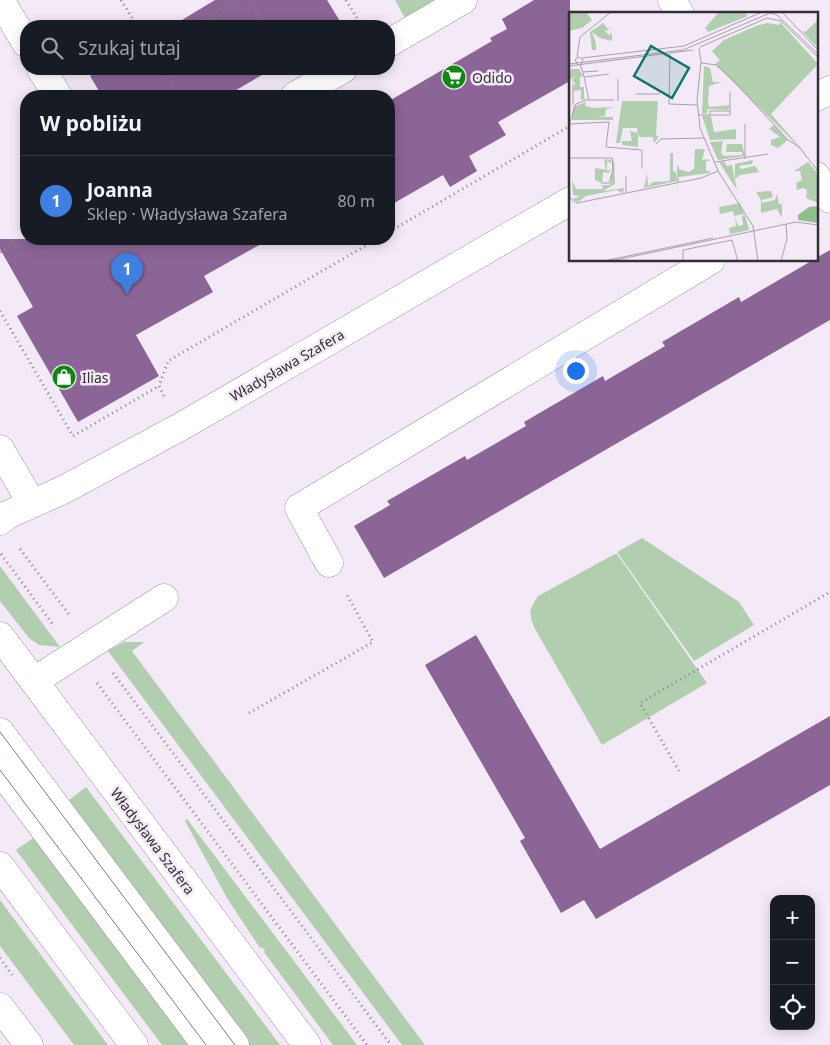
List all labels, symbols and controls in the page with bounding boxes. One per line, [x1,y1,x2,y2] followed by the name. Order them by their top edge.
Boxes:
[569,12,818,261] inset map
[20,20,395,75] search box
[38,34,66,62] icon: search
[78,35,181,61] text: Szukaj tutaj
[441,64,467,90] supermarket icon: Odido
[472,68,512,87] place label: Odido
[40,109,142,137] text: W pobliżu
[87,177,153,203] text: Joanna
[51,190,61,212] text: 1
[338,190,375,212] text: 80 m
[87,203,287,225] text: Sklep · Władysława Szafera
[111,253,143,294] pin: 1
[226,324,348,406] street label: Władysława Szafera
[563,358,589,384] your location
[51,364,77,390] shop icon: Ilias
[82,368,109,387] place label: Ilias
[107,784,199,898] street label: Władysława Szafera
[770,895,815,1030] map controls
[770,895,815,940] button: +
[770,940,815,985] button: −
[770,985,815,1030] button: locate

